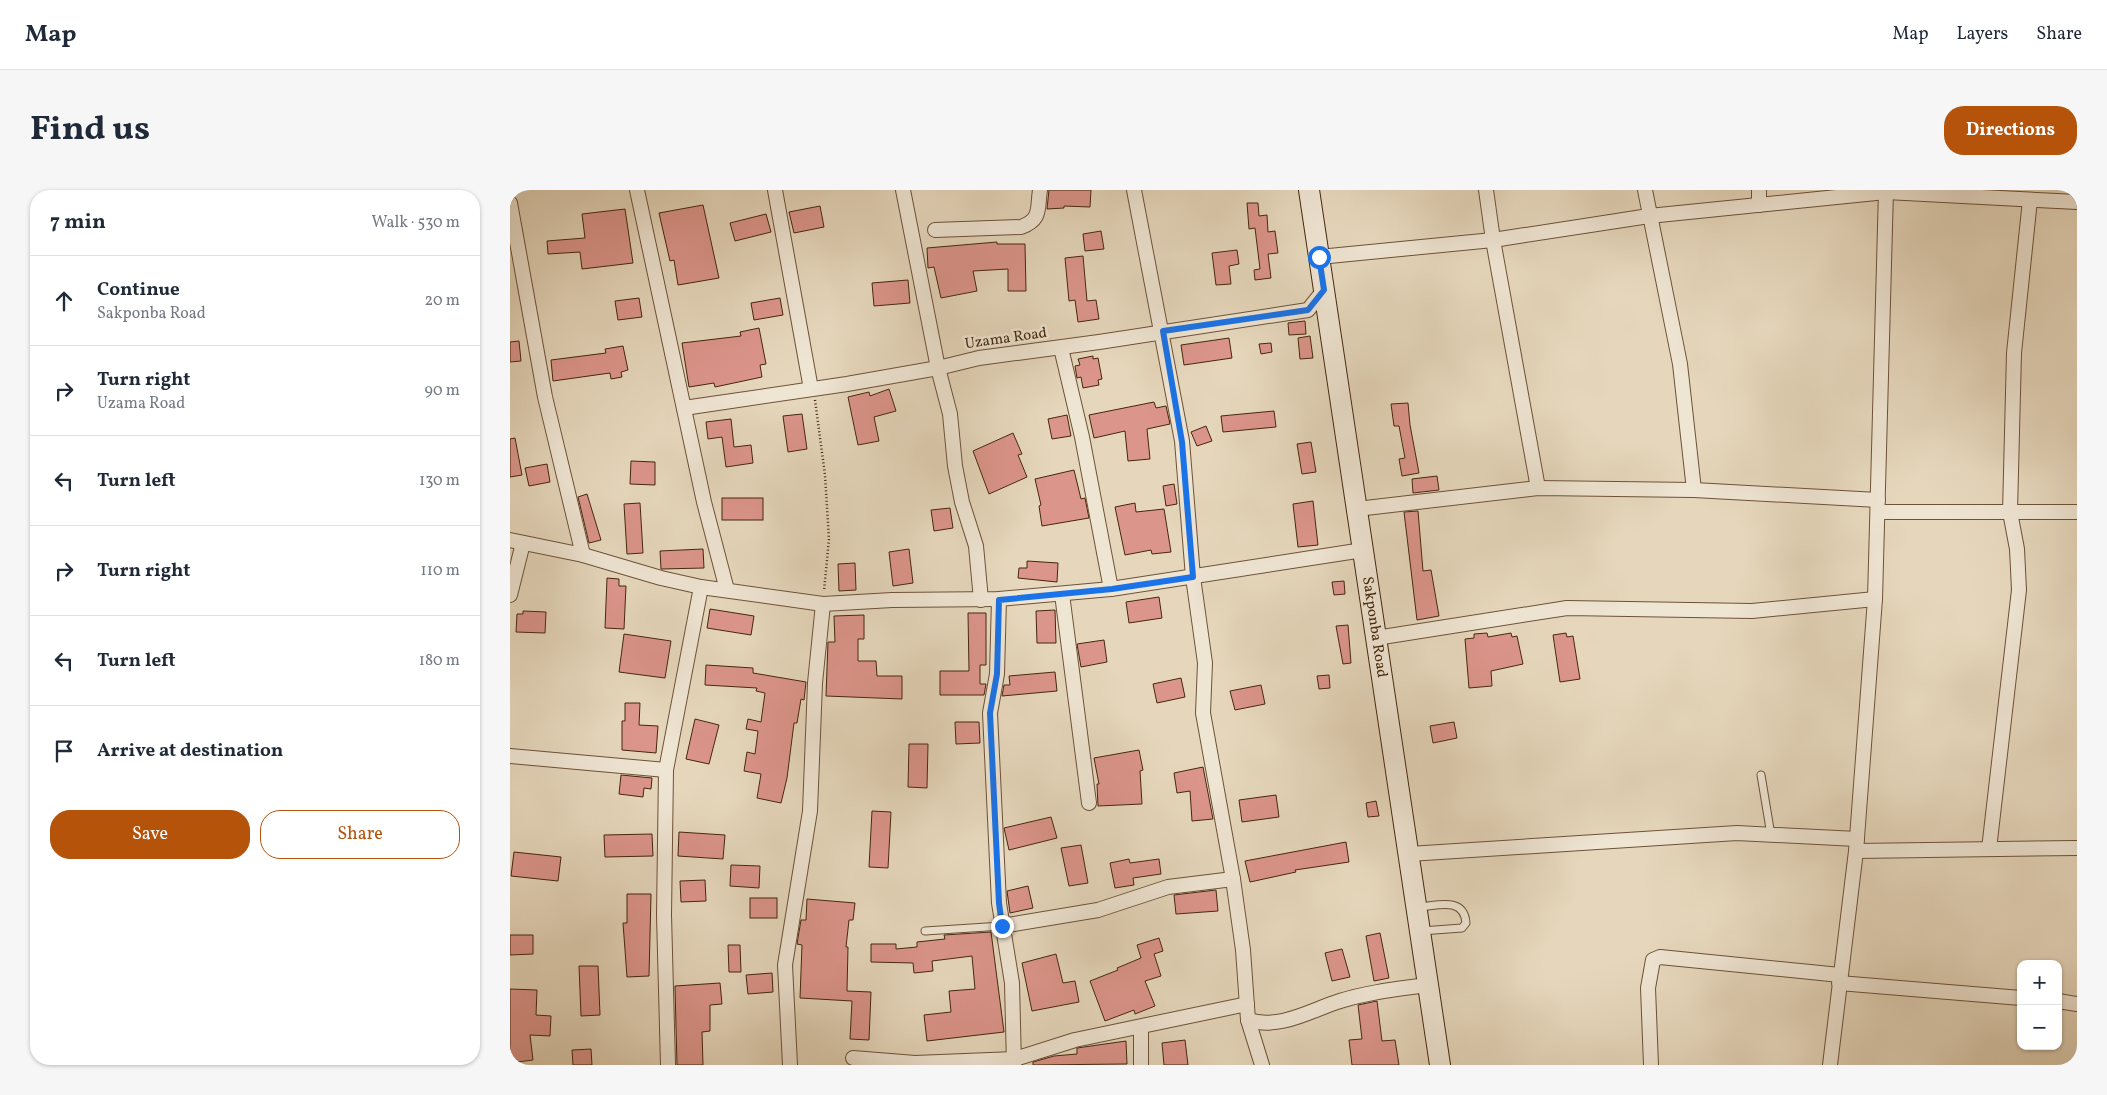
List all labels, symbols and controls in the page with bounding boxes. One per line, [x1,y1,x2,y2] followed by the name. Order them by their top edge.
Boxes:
[25,18,76,52] text: Map
[1892,22,1928,47] text: Map
[1956,22,2008,47] text: Layers
[2036,22,2082,47] text: Share
[30,106,150,154] text: Find us
[1944,106,2077,155] button: Directions
[50,208,106,237] text: 7 min
[372,212,460,234] text: Walk · 530 m
[1308,246,1331,269] route start
[97,277,180,303] text: Continue
[50,287,78,315] icon: ahead
[425,290,460,312] text: 20 m
[97,303,206,325] text: Sakponba Road
[964,323,1048,355] street label: Uzama Road
[97,367,190,393] text: Turn right
[50,377,78,405] icon: right
[424,380,460,402] text: 90 m
[97,393,185,415] text: Uzama Road
[50,467,78,495] icon: left
[97,468,176,494] text: Turn left
[419,470,460,492] text: 130 m
[50,557,78,585] icon: right
[97,558,190,584] text: Turn right
[421,560,460,582] text: 110 m
[1356,575,1392,679] street label: Sakponba Road
[50,647,78,675] icon: left
[97,648,176,674] text: Turn left
[419,650,460,672] text: 180 m
[50,737,78,765] icon: arrive
[97,738,283,764] text: Arrive at destination
[50,810,250,859] button: Save
[260,810,460,859] button: Share
[991,915,1014,938] route end
[2017,960,2062,1050] map controls
[2017,960,2062,1005] button: +
[2017,1005,2062,1050] button: −

